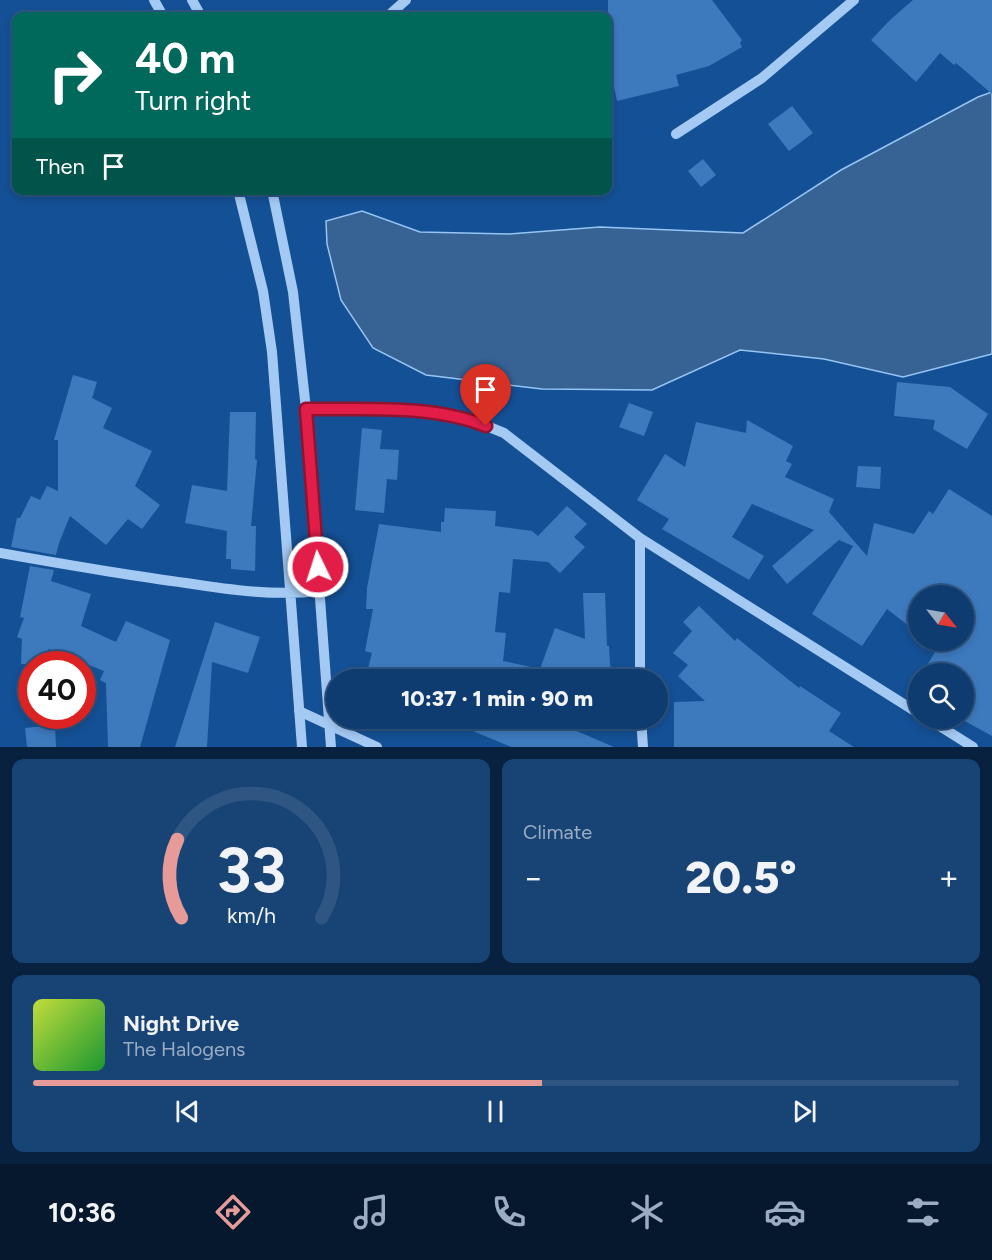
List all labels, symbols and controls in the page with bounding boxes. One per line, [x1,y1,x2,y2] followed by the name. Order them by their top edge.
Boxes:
[135,33,235,84] text: 40 m
[36,36,114,114] icon: right
[135,84,251,117] text: Turn right
[97,150,130,183] icon: arrive
[36,153,85,180] text: Then
[460,364,511,426] pin
[469,373,502,406] icon: arrive
[286,535,350,599] position arrow
[908,585,974,651] north arrow
[908,585,974,729] map controls
[18,651,96,729] speed limit sign: 40
[908,663,974,729] button: search
[401,685,593,712] text: 10:37 · 1 min · 90 m
[523,820,592,844] text: Climate
[216,833,286,908] text: 33
[685,850,797,904] text: 20.5°
[523,858,544,897] text: −
[938,858,959,897] text: +
[227,903,275,928] text: km/h
[123,1010,239,1037] text: Night Drive
[123,1037,245,1061] text: The Halogens
[171,1095,204,1128] icon: previous
[479,1095,512,1128] icon: pause
[788,1095,821,1128] icon: next
[212,1191,254,1233] icon: directions
[350,1191,392,1233] icon: music
[488,1191,530,1233] icon: phone
[626,1191,668,1233] icon: climate
[764,1191,806,1233] icon: car
[902,1191,944,1233] icon: filters
[48,1196,116,1229] text: 10:36

